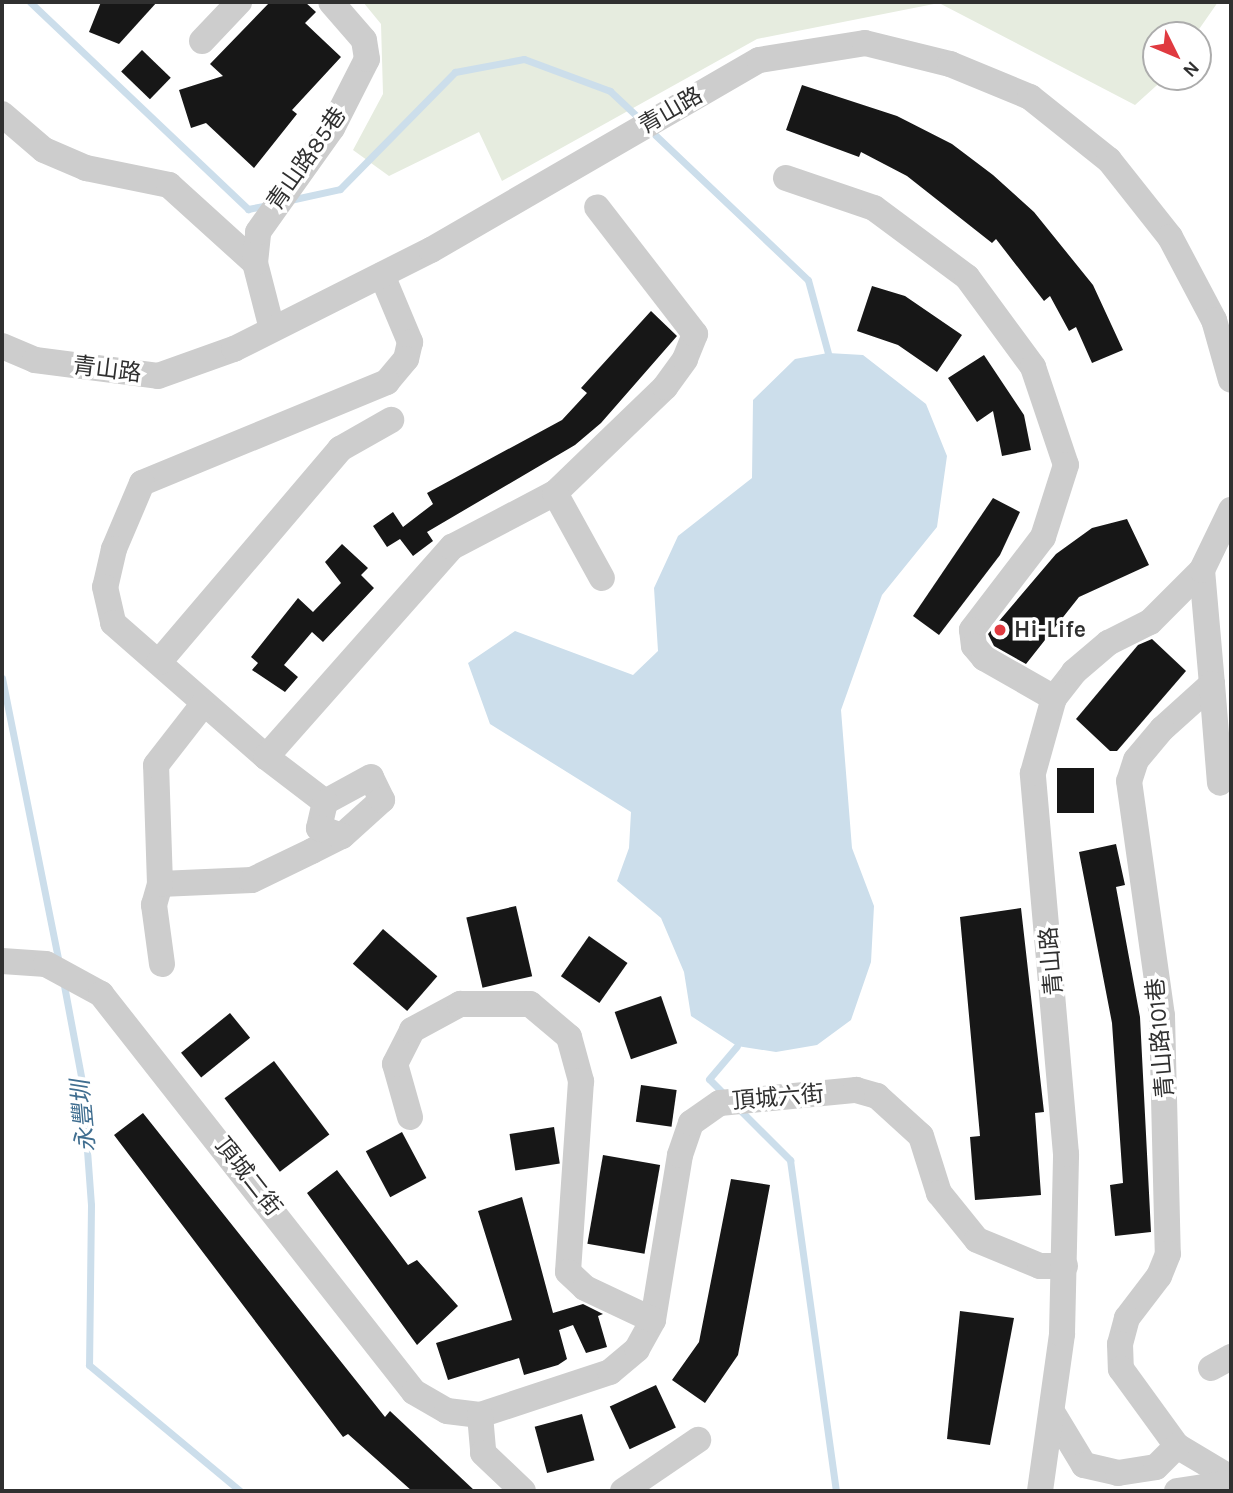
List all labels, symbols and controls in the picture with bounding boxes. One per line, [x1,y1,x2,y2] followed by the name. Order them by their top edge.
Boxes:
[1142,21,1212,91] north arrow
[1178,56,1204,81] text: N
[634,82,708,140] street label: 青山路
[262,102,352,216] street label: 青山路85巷
[71,352,143,388] street label: 青山路
[1014,616,1086,644] place label: Hi-Life
[992,622,1008,638] marker: Hi-Life
[1035,925,1069,997] street label: 青山路
[1142,977,1180,1099] street label: 青山路101巷
[67,1079,101,1153] water label: 永豐圳
[731,1080,825,1116] street label: 頂城六街
[209,1132,287,1222] street label: 頂城二街

